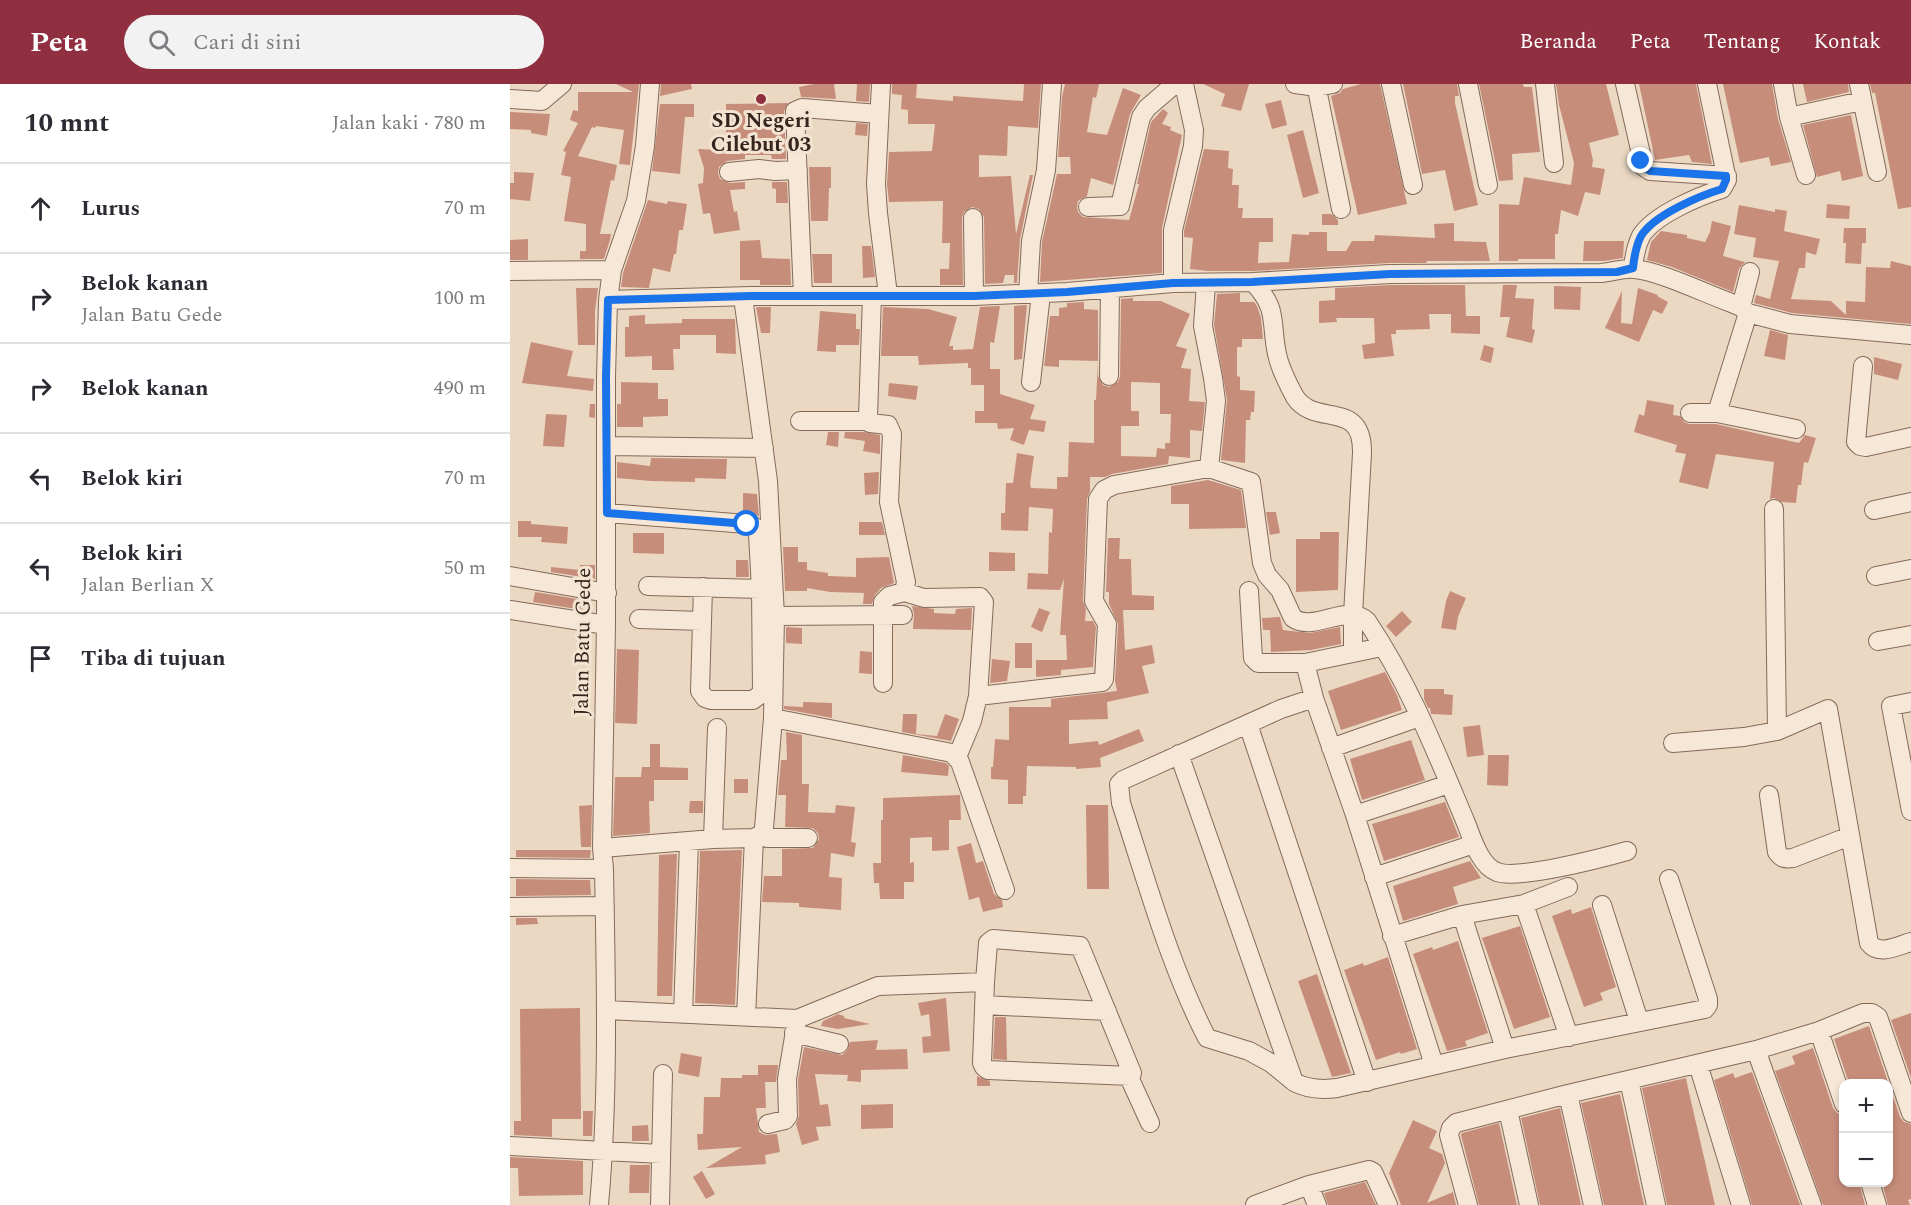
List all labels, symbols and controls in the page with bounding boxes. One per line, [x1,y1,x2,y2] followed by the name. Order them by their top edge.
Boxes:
[124,15,544,69] search box
[30,21,88,64] text: Peta
[145,26,178,59] icon: search
[193,26,301,59] text: Cari di sini
[1520,26,1597,58] text: Beranda
[1630,26,1671,58] text: Peta
[1704,26,1780,58] text: Tentang
[1813,26,1881,58] text: Kontak
[754,92,768,106] marker: SD Negeri Cilebut 03
[24,103,109,143] text: 10 mnt
[711,105,812,161] place label: SD Negeri Cilebut 03
[332,108,486,138] text: Jalan kaki · 780 m
[1627,147,1653,173] route end
[24,192,57,225] icon: ahead
[81,192,140,225] text: Lurus
[444,193,486,223] text: 70 m
[81,267,209,300] text: Belok kanan
[24,282,57,315] icon: right
[434,283,486,313] text: 100 m
[81,300,222,330] text: Jalan Batu Gede
[24,372,57,405] icon: right
[81,372,209,405] text: Belok kanan
[434,373,486,403] text: 490 m
[24,462,57,495] icon: left
[81,462,183,495] text: Belok kiri
[444,463,486,493] text: 70 m
[733,510,759,536] route start
[81,537,183,570] text: Belok kiri
[24,552,57,585] icon: left
[444,553,486,583] text: 50 m
[566,568,600,716] street label: Jalan Batu Gede
[81,570,215,600] text: Jalan Berlian X
[24,642,57,675] icon: arrive
[81,642,226,675] text: Tiba di tujuan
[1839,1079,1893,1187] map controls
[1839,1079,1893,1133] button: +
[1839,1133,1893,1187] button: −

